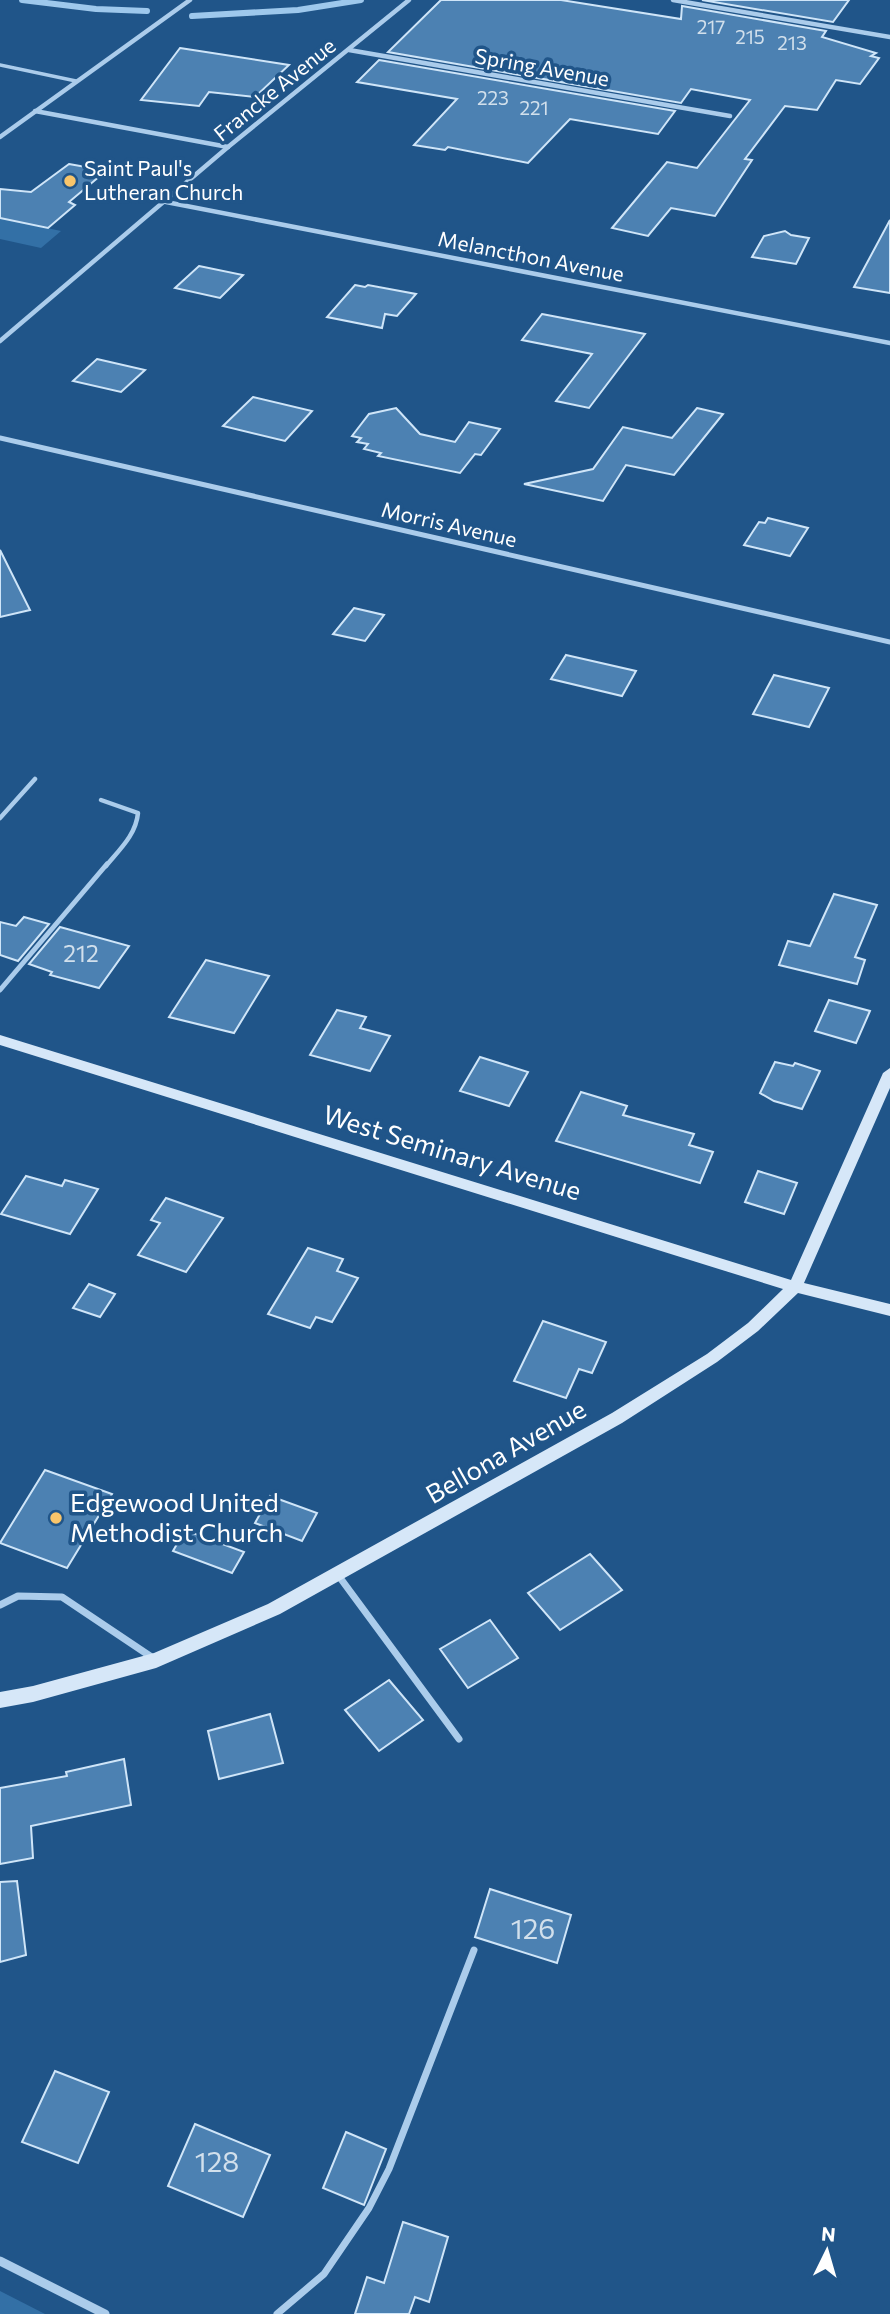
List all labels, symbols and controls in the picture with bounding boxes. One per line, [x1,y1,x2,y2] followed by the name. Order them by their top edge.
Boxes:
[697,15,725,38] house number: 217
[735,25,765,48] house number: 215
[777,31,807,54] house number: 213
[208,32,340,146] street label: Francke Avenue
[473,42,611,91] street label: Spring Avenue
[477,86,509,109] house number: 223
[519,96,549,119] house number: 221
[84,155,243,204] place label: Saint Paul's Lutheran Church
[62,173,78,189] marker: Saint Paul's Lutheran Church
[436,225,626,286] street label: Melancthon Avenue
[379,496,520,551] street label: Morris Avenue
[63,939,99,967] house number: 212
[320,1098,585,1206] street label: West Seminary Avenue
[420,1392,591,1509] street label: Bellona Avenue
[70,1486,283,1547] place label: Edgewood United Methodist Church
[48,1510,64,1526] marker: Edgewood United Methodist Church
[511,1911,555,1945] house number: 126
[195,2144,239,2178] house number: 128
[792,2216,862,2286] north arrow
[820,2221,837,2246] text: N

